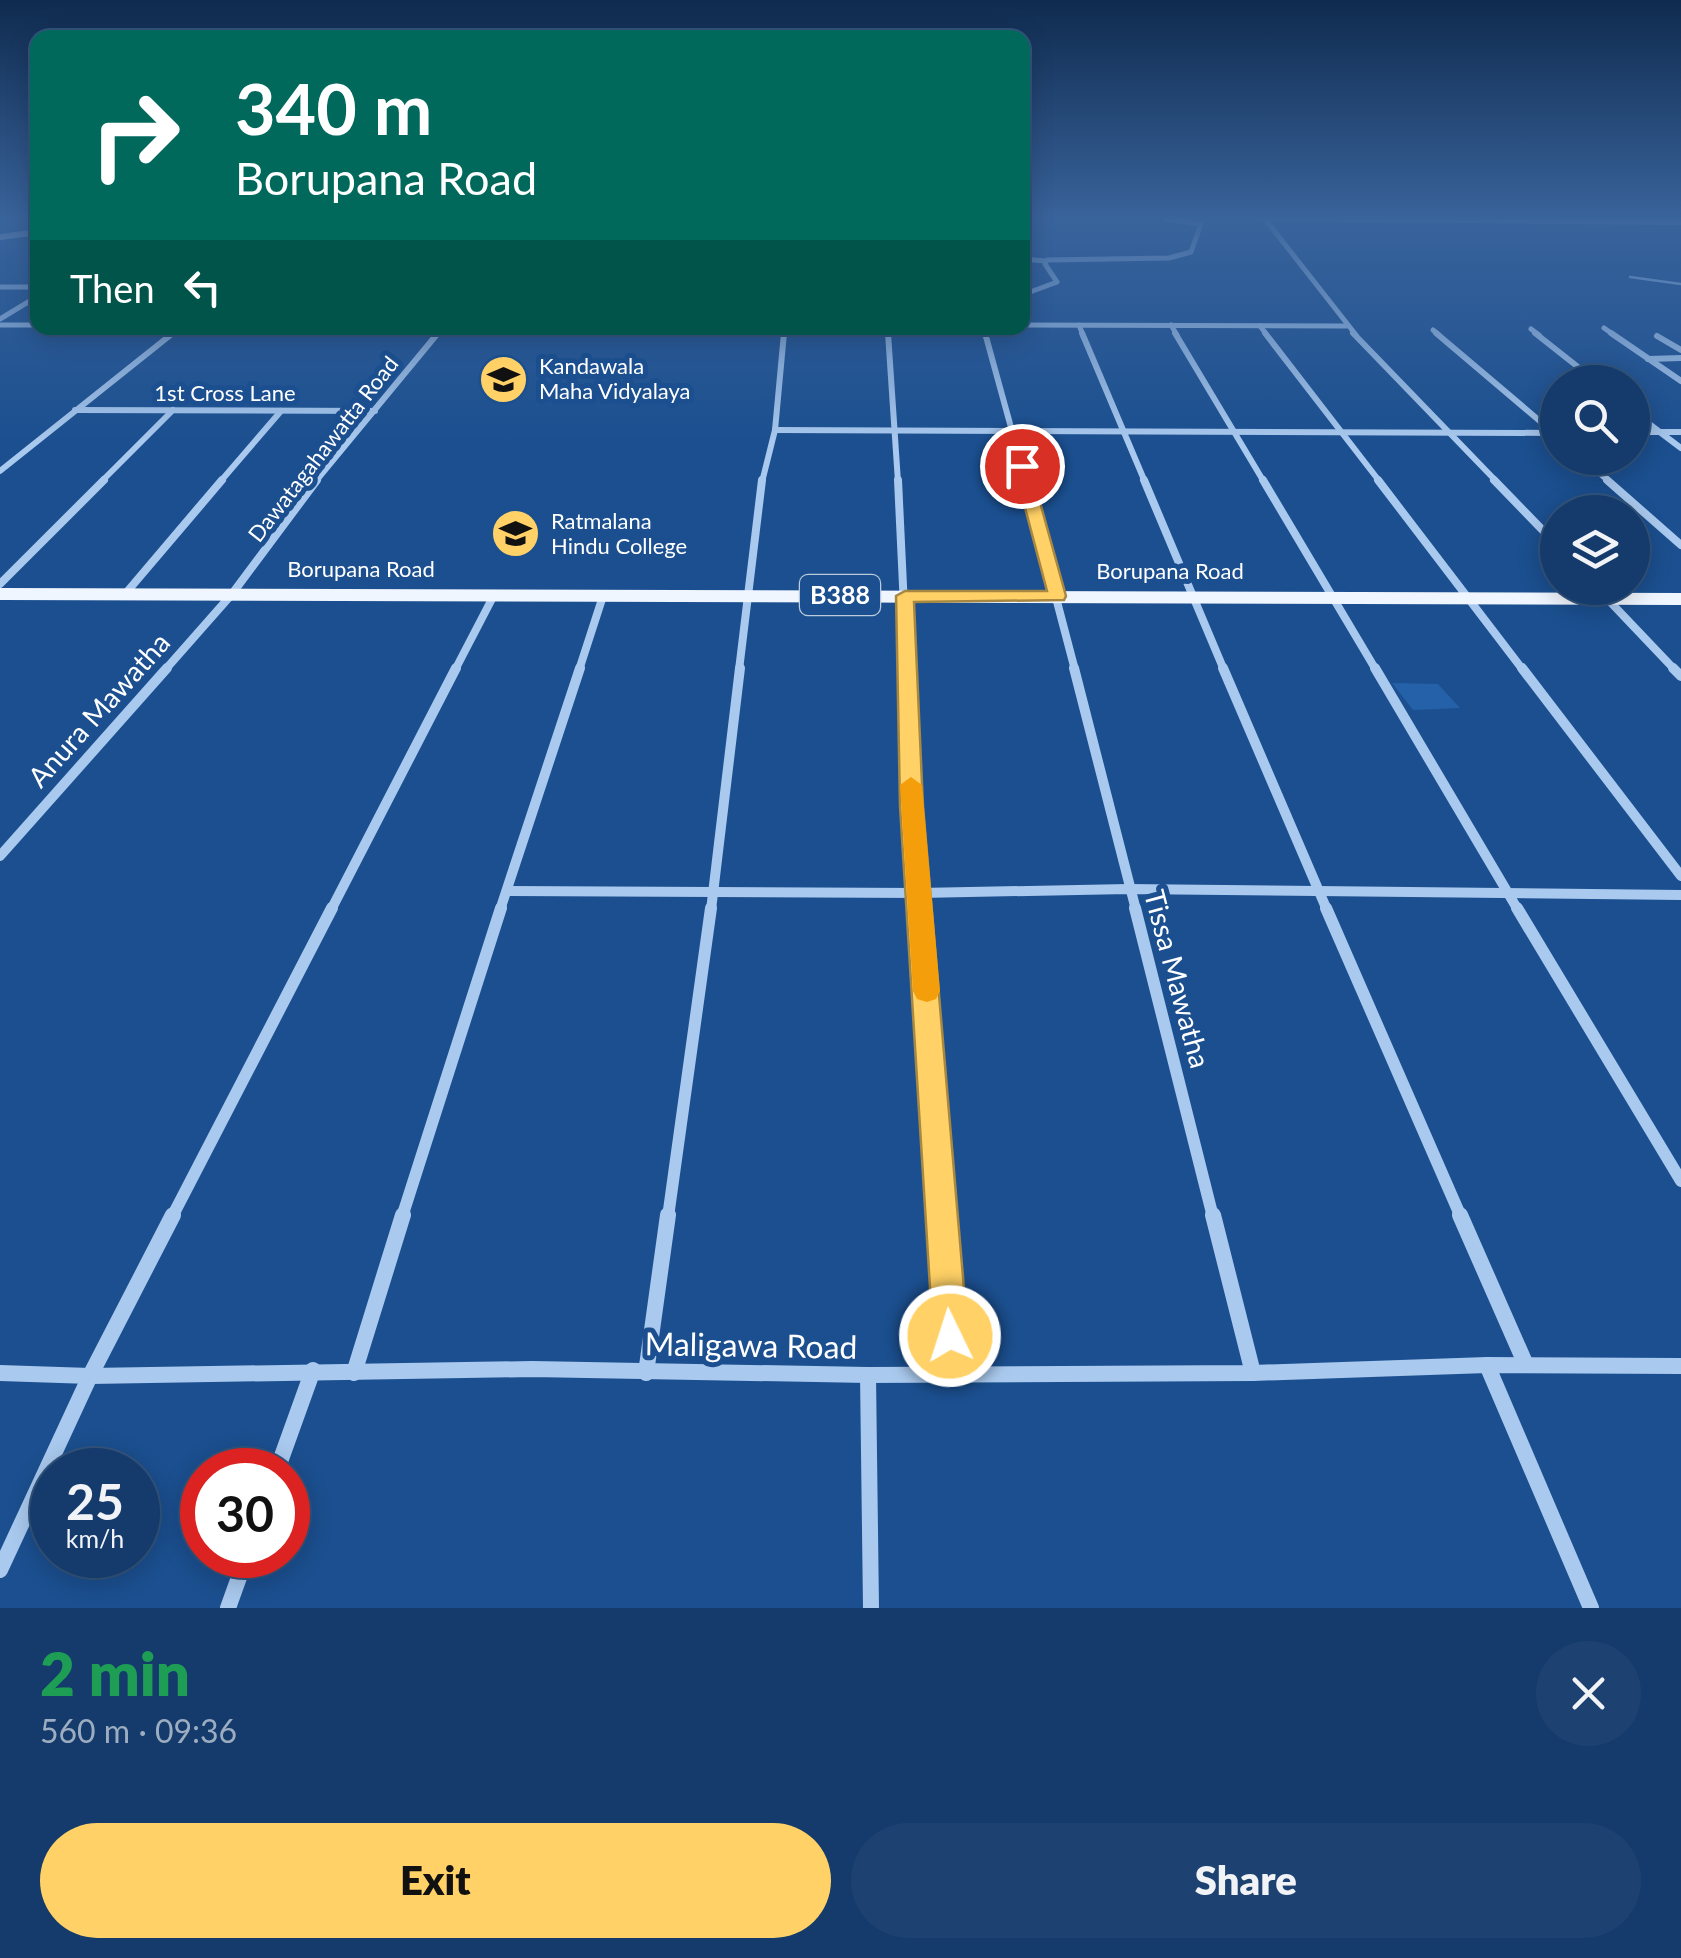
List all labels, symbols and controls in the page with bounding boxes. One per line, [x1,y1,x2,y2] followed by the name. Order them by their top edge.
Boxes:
[235,66,432,150] text: 340 m
[70,70,200,200] icon: right
[235,151,537,205] text: Borupana Road
[175,260,230,315] icon: left
[70,265,155,311] text: Then
[242,351,403,547] street label: Dawatagahawatta Road
[539,352,691,404] place label: Kandawala Maha Vidyalaya
[478,353,530,405] school or university icon: Kandawala Maha Vidyalaya
[1540,365,1650,605] map controls
[1540,365,1650,475] button: search
[154,379,296,406] street label: 1st Cross Lane
[980,424,1065,509] pin
[995,439,1050,494] icon: arrive
[1540,495,1650,605] button: layers
[551,507,687,559] place label: Ratmalana Hindu College
[490,508,542,560] school or university icon: Ratmalana Hindu College
[287,555,435,582] street label: Borupana Road
[1096,557,1244,584] street label: Borupana Road
[800,575,880,615] road number: B388
[20,625,176,793] street label: Anura Mawatha
[1138,886,1218,1072] street label: Tissa Mawatha
[898,1284,1002,1388] position arrow
[644,1323,858,1366] street label: Maligawa Road
[180,1448,310,1578] speed limit sign: 30
[66,1471,124,1531] text: 25
[66,1523,124,1553] text: km/h
[40,1637,190,1709] text: 2 min
[1536,1641,1641,1746] button: close
[40,1711,237,1750] text: 560 m · 09:36
[40,1823,831,1938] button: Exit
[851,1823,1641,1938] button: Share

